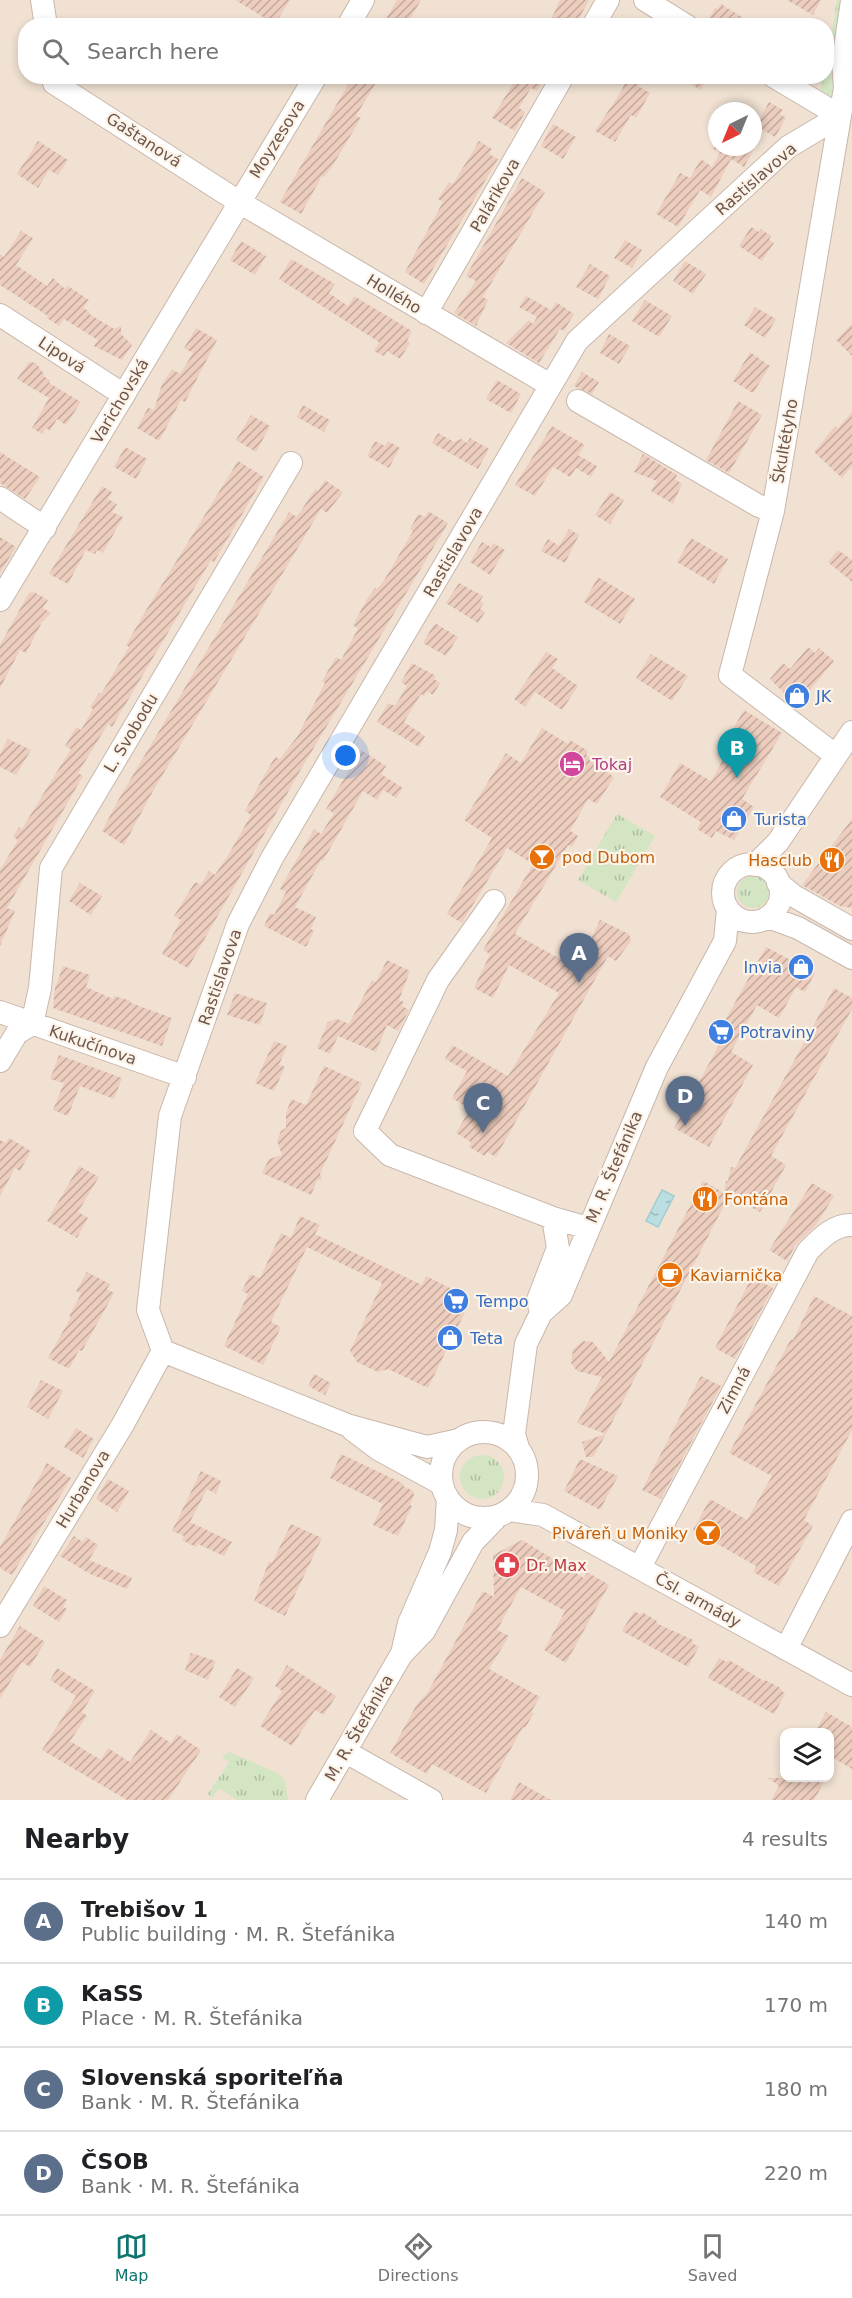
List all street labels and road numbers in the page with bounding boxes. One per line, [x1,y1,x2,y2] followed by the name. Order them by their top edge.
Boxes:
[245,96,309,182] street label: Moyzesova
[103,109,185,171] street label: Gaštanová
[712,139,800,219] street label: Rastislavova
[466,155,524,235] street label: Palárikova
[363,270,425,318] street label: Hollého
[35,333,89,377] street label: Lipová
[87,355,153,447] street label: Varichovská
[768,397,802,485] street label: Škultétyho
[420,504,486,600] street label: Rastislavova
[100,690,162,776] street label: L. Svobodu
[195,926,245,1028] street label: Rastislavova
[47,1021,139,1069] street label: Kukučínova
[582,1108,646,1226] street label: M. R. Štefánika
[714,1363,754,1417] street label: Zimná
[52,1446,114,1532] street label: Hurbanova
[652,1569,744,1631] street label: Čsl. armády
[321,1671,397,1785] street label: M. R. Štefánika

